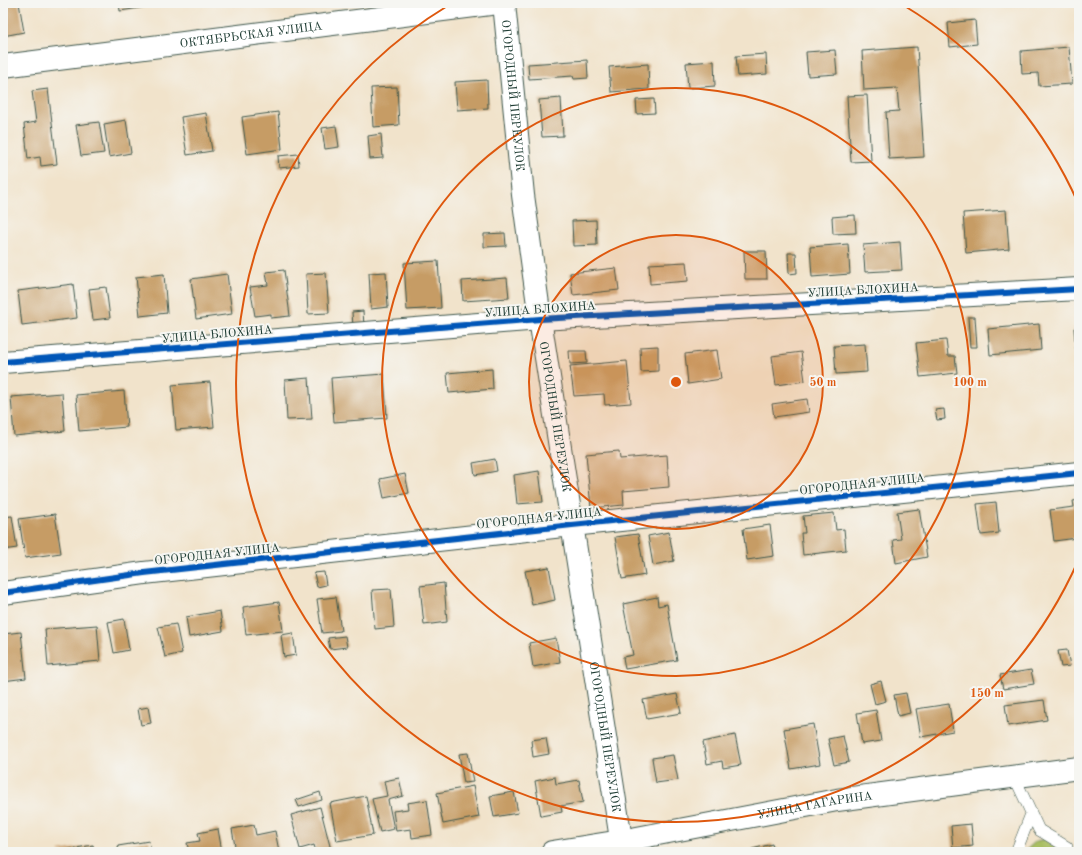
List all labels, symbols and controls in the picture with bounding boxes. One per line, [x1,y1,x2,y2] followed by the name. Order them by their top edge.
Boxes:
[499,19,526,172] street label: ОГОРОДНЫЙ ПЕРЕУЛОК
[179,20,323,50] street label: ОКТЯБРЬСКАЯ УЛИЦА
[807,282,919,300] street label: УЛИЦА БЛОХИНА
[484,300,596,320] street label: УЛИЦА БЛОХИНА
[161,324,273,346] street label: УЛИЦА БЛОХИНА
[537,341,572,493] street label: ОГОРОДНЫЙ ПЕРЕУЛОК
[669,375,683,389] centre of rings
[810,376,837,389] text: 50 m
[953,377,987,389] text: 100 m
[799,472,925,498] street label: ОГОРОДНАЯ УЛИЦА
[476,506,602,532] street label: ОГОРОДНАЯ УЛИЦА
[154,542,280,568] street label: ОГОРОДНАЯ УЛИЦА
[586,661,622,814] street label: ОГОРОДНЫЙ ПЕРЕУЛОК
[970,687,1004,700] text: 150 m
[756,790,873,822] street label: УЛИЦА ГАГАРИНА

